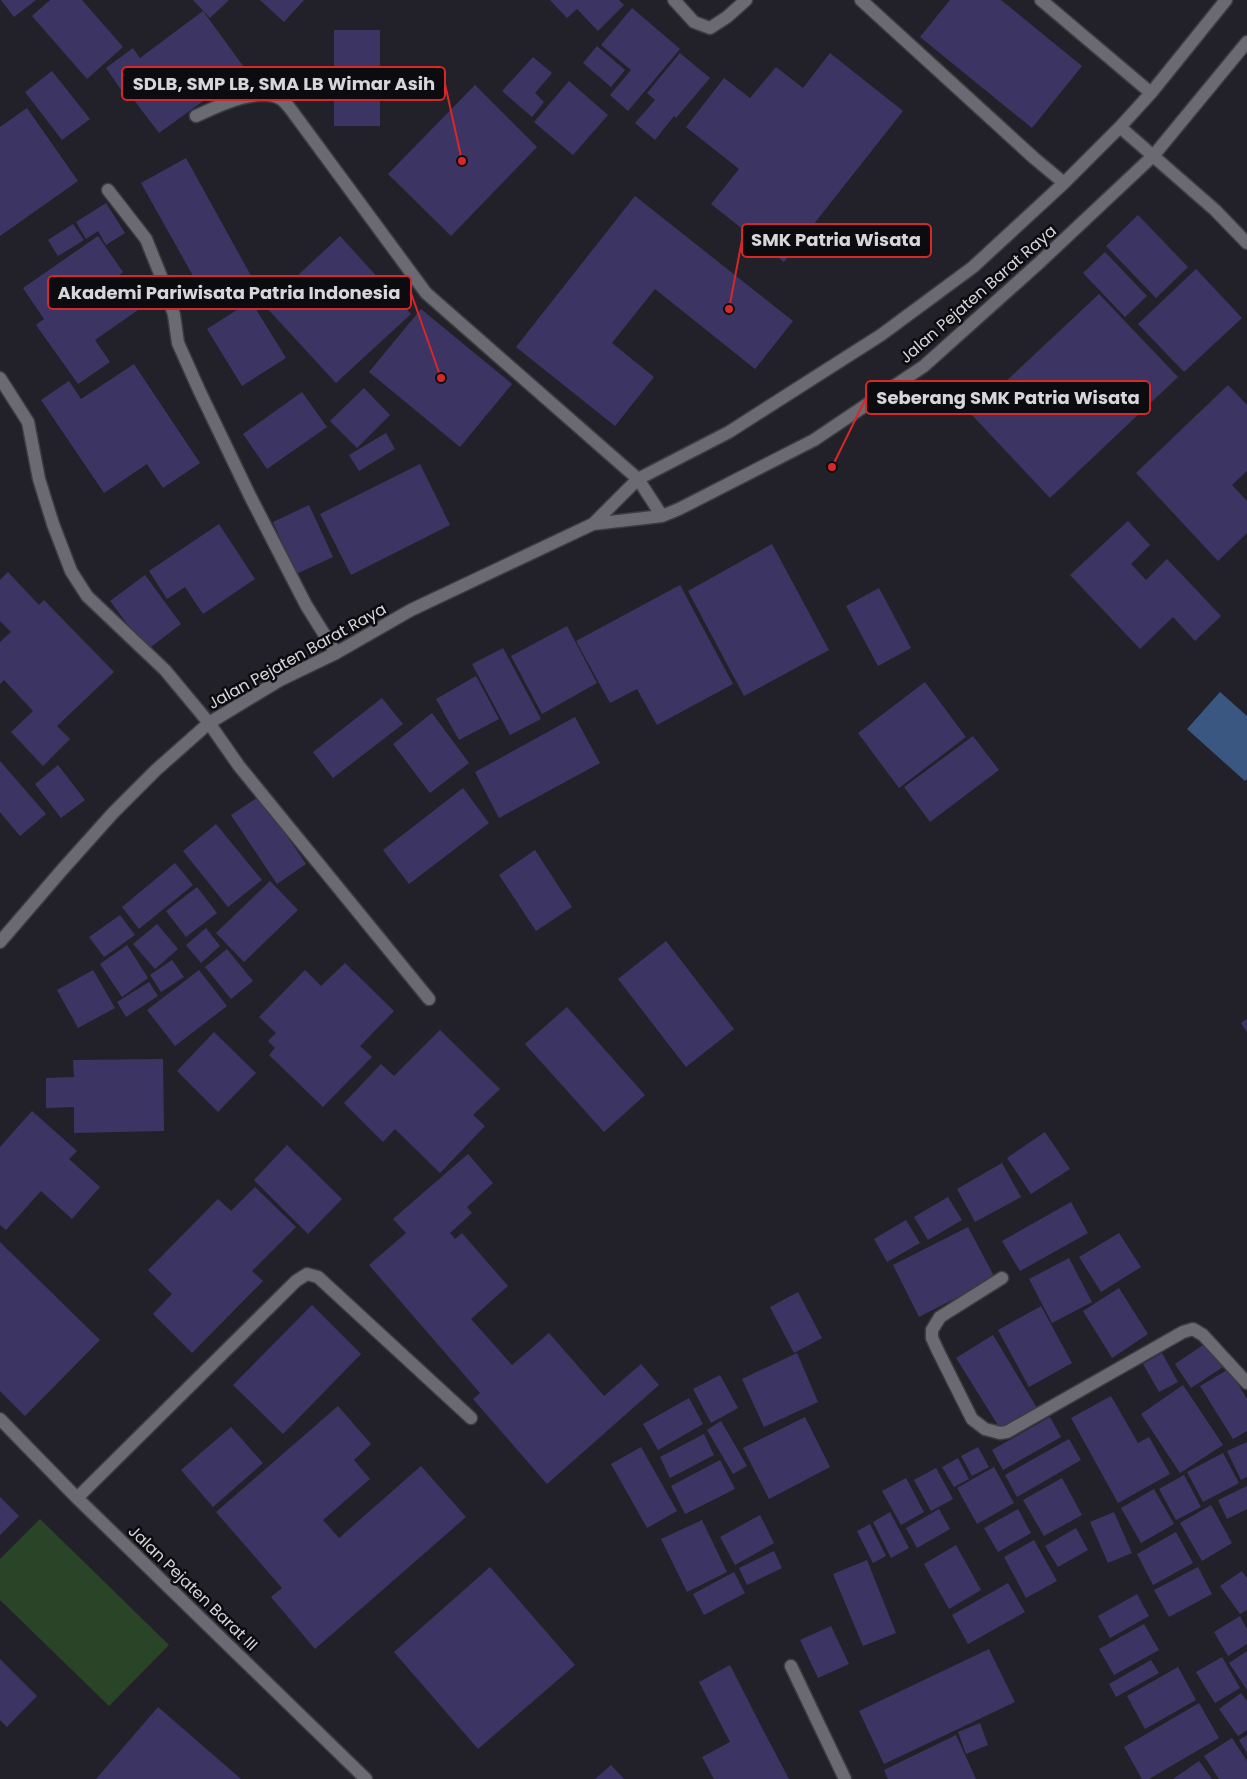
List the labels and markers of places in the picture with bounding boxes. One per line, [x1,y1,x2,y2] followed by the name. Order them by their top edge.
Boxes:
[122,67,445,100] callout: SDLB, SMP LB, SMA LB Wimar Asih
[742,224,931,257] callout: SMK Patria Wisata
[48,276,411,309] callout: Akademi Pariwisata Patria Indonesia
[866,381,1150,414] callout: Seberang SMK Patria Wisata

